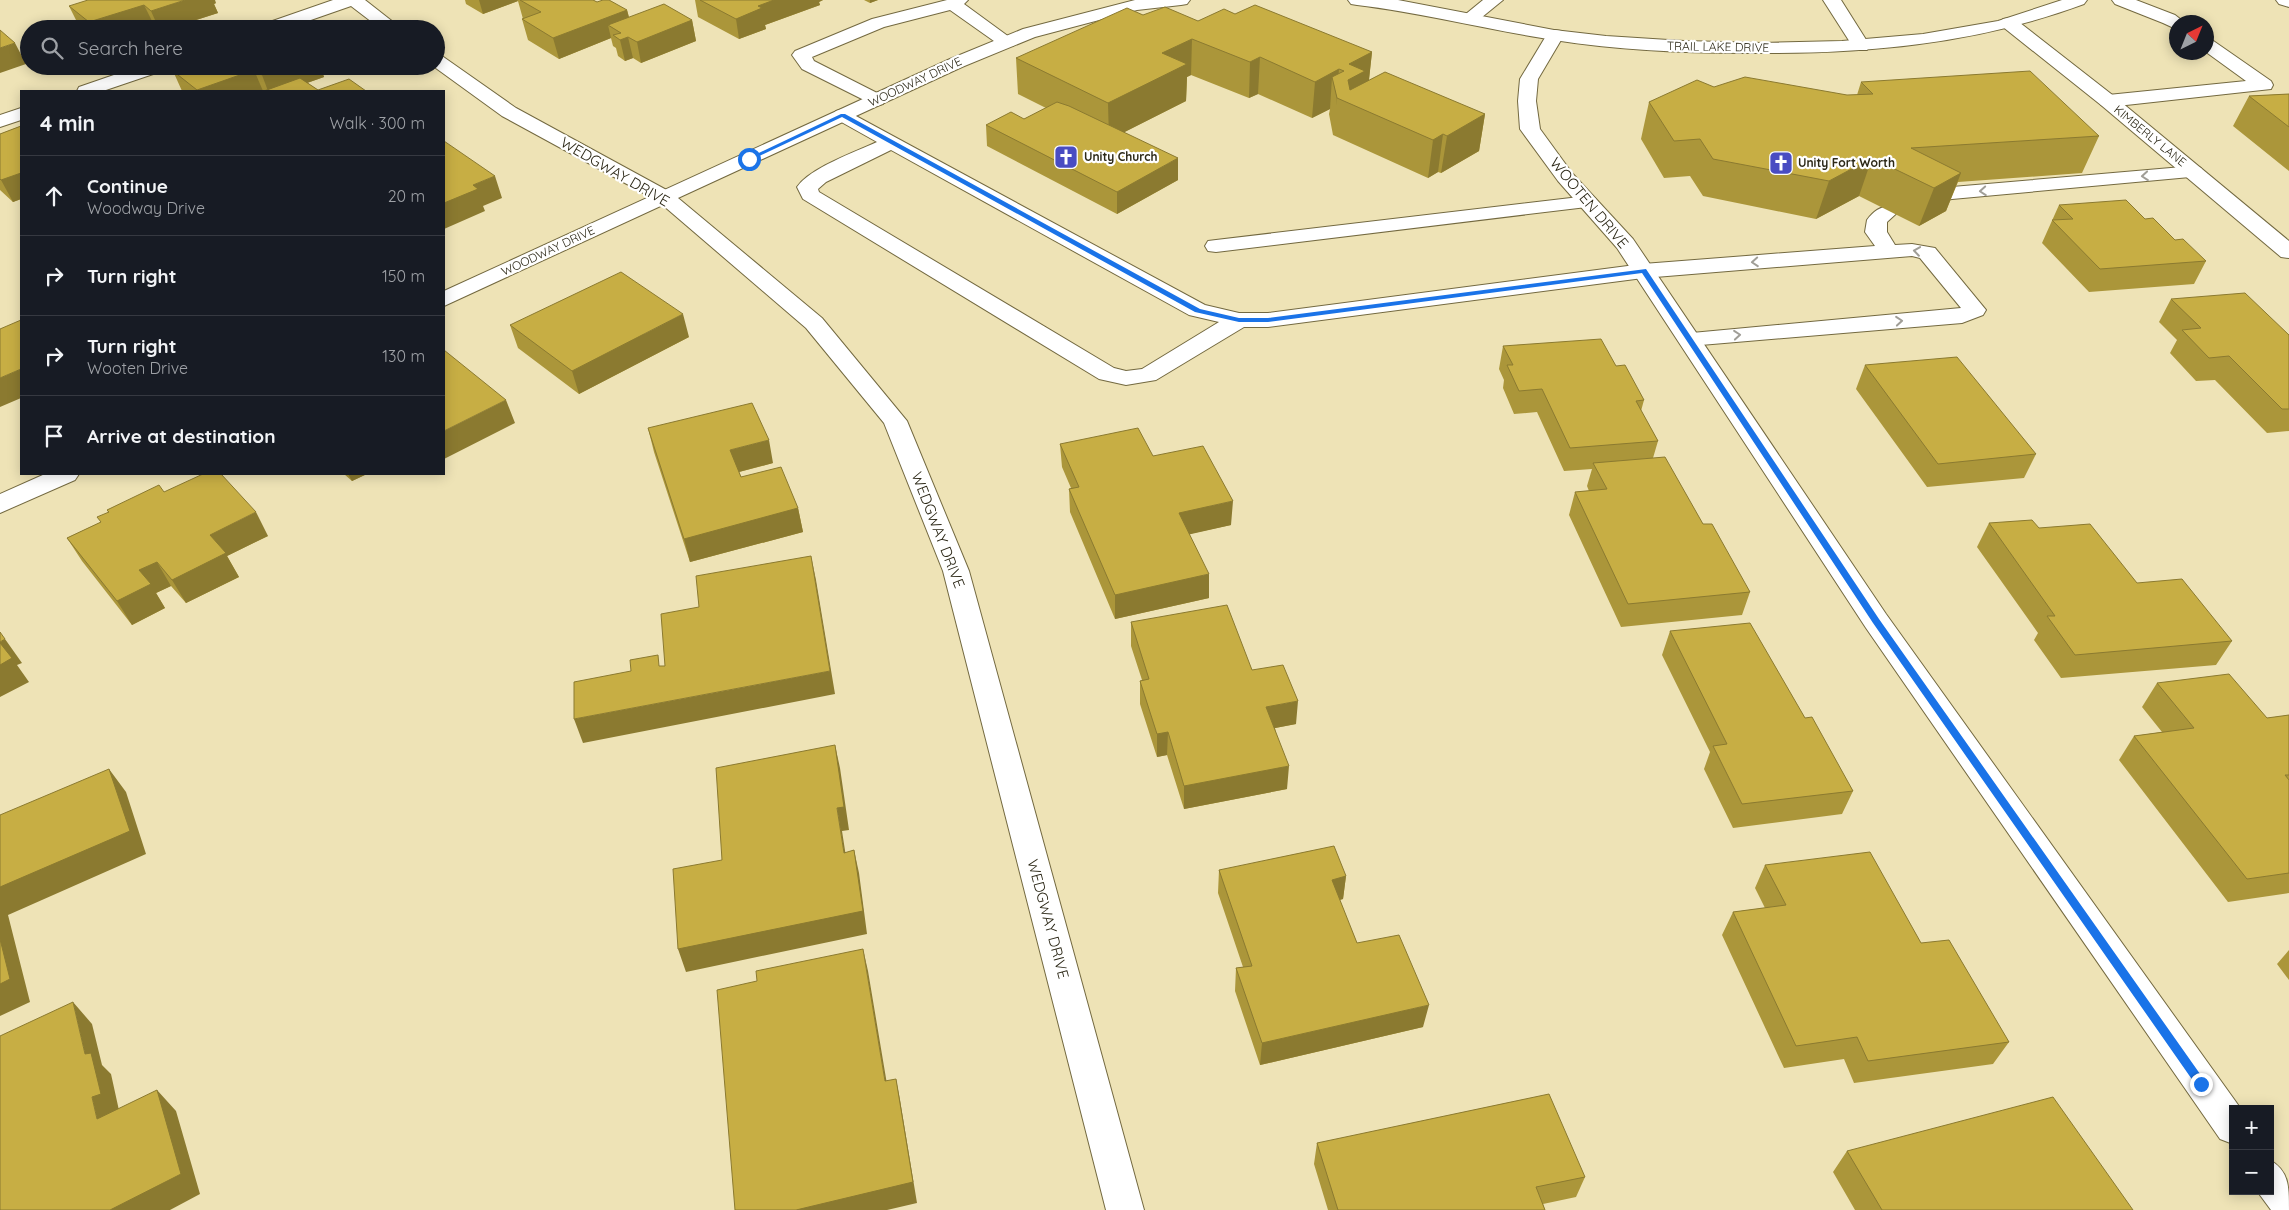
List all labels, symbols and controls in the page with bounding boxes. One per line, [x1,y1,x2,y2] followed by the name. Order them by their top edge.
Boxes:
[2169,15,2214,60] north arrow
[20,20,445,75] search box
[38,34,66,62] icon: search
[78,36,183,60] text: Search here
[1667,38,1770,55] street label: TRAIL LAKE DRIVE
[866,53,964,110] street label: WOODWAY DRIVE
[2111,102,2190,170] street label: KIMBERLY LANE
[40,110,95,136] text: 4 min
[330,113,425,133] text: Walk · 300 m
[557,133,673,211] street label: WEDGWAY DRIVE
[1053,144,1079,170] church icon: Unity Church
[738,148,761,171] route start
[1084,149,1158,164] place label: Unity Church
[1768,150,1794,176] church icon: Unity Fort Worth
[1546,153,1633,252] street label: WOOTEN DRIVE
[1798,155,1895,170] place label: Unity Fort Worth
[2141,170,2149,181] one-way arrow
[87,174,168,198] text: Continue
[40,182,68,210] icon: ahead
[1979,185,1987,196] one-way arrow
[388,186,425,206] text: 20 m
[87,198,205,218] text: Woodway Drive
[499,222,597,279] street label: WOODWAY DRIVE
[1913,246,1921,257] one-way arrow
[1751,256,1759,267] one-way arrow
[40,262,68,290] icon: right
[87,264,176,288] text: Turn right
[382,266,425,286] text: 150 m
[1896,316,1904,327] one-way arrow
[1734,330,1742,341] one-way arrow
[87,334,176,358] text: Turn right
[40,342,68,370] icon: right
[382,346,425,366] text: 130 m
[87,358,188,378] text: Wooten Drive
[40,422,68,450] icon: arrive
[87,424,276,448] text: Arrive at destination
[908,469,969,591] street label: WEDGWAY DRIVE
[1023,857,1074,981] street label: WEDGWAY DRIVE
[2190,1073,2213,1096] route end
[2229,1105,2274,1195] map controls
[2229,1105,2274,1150] button: +
[2229,1150,2274,1195] button: −

